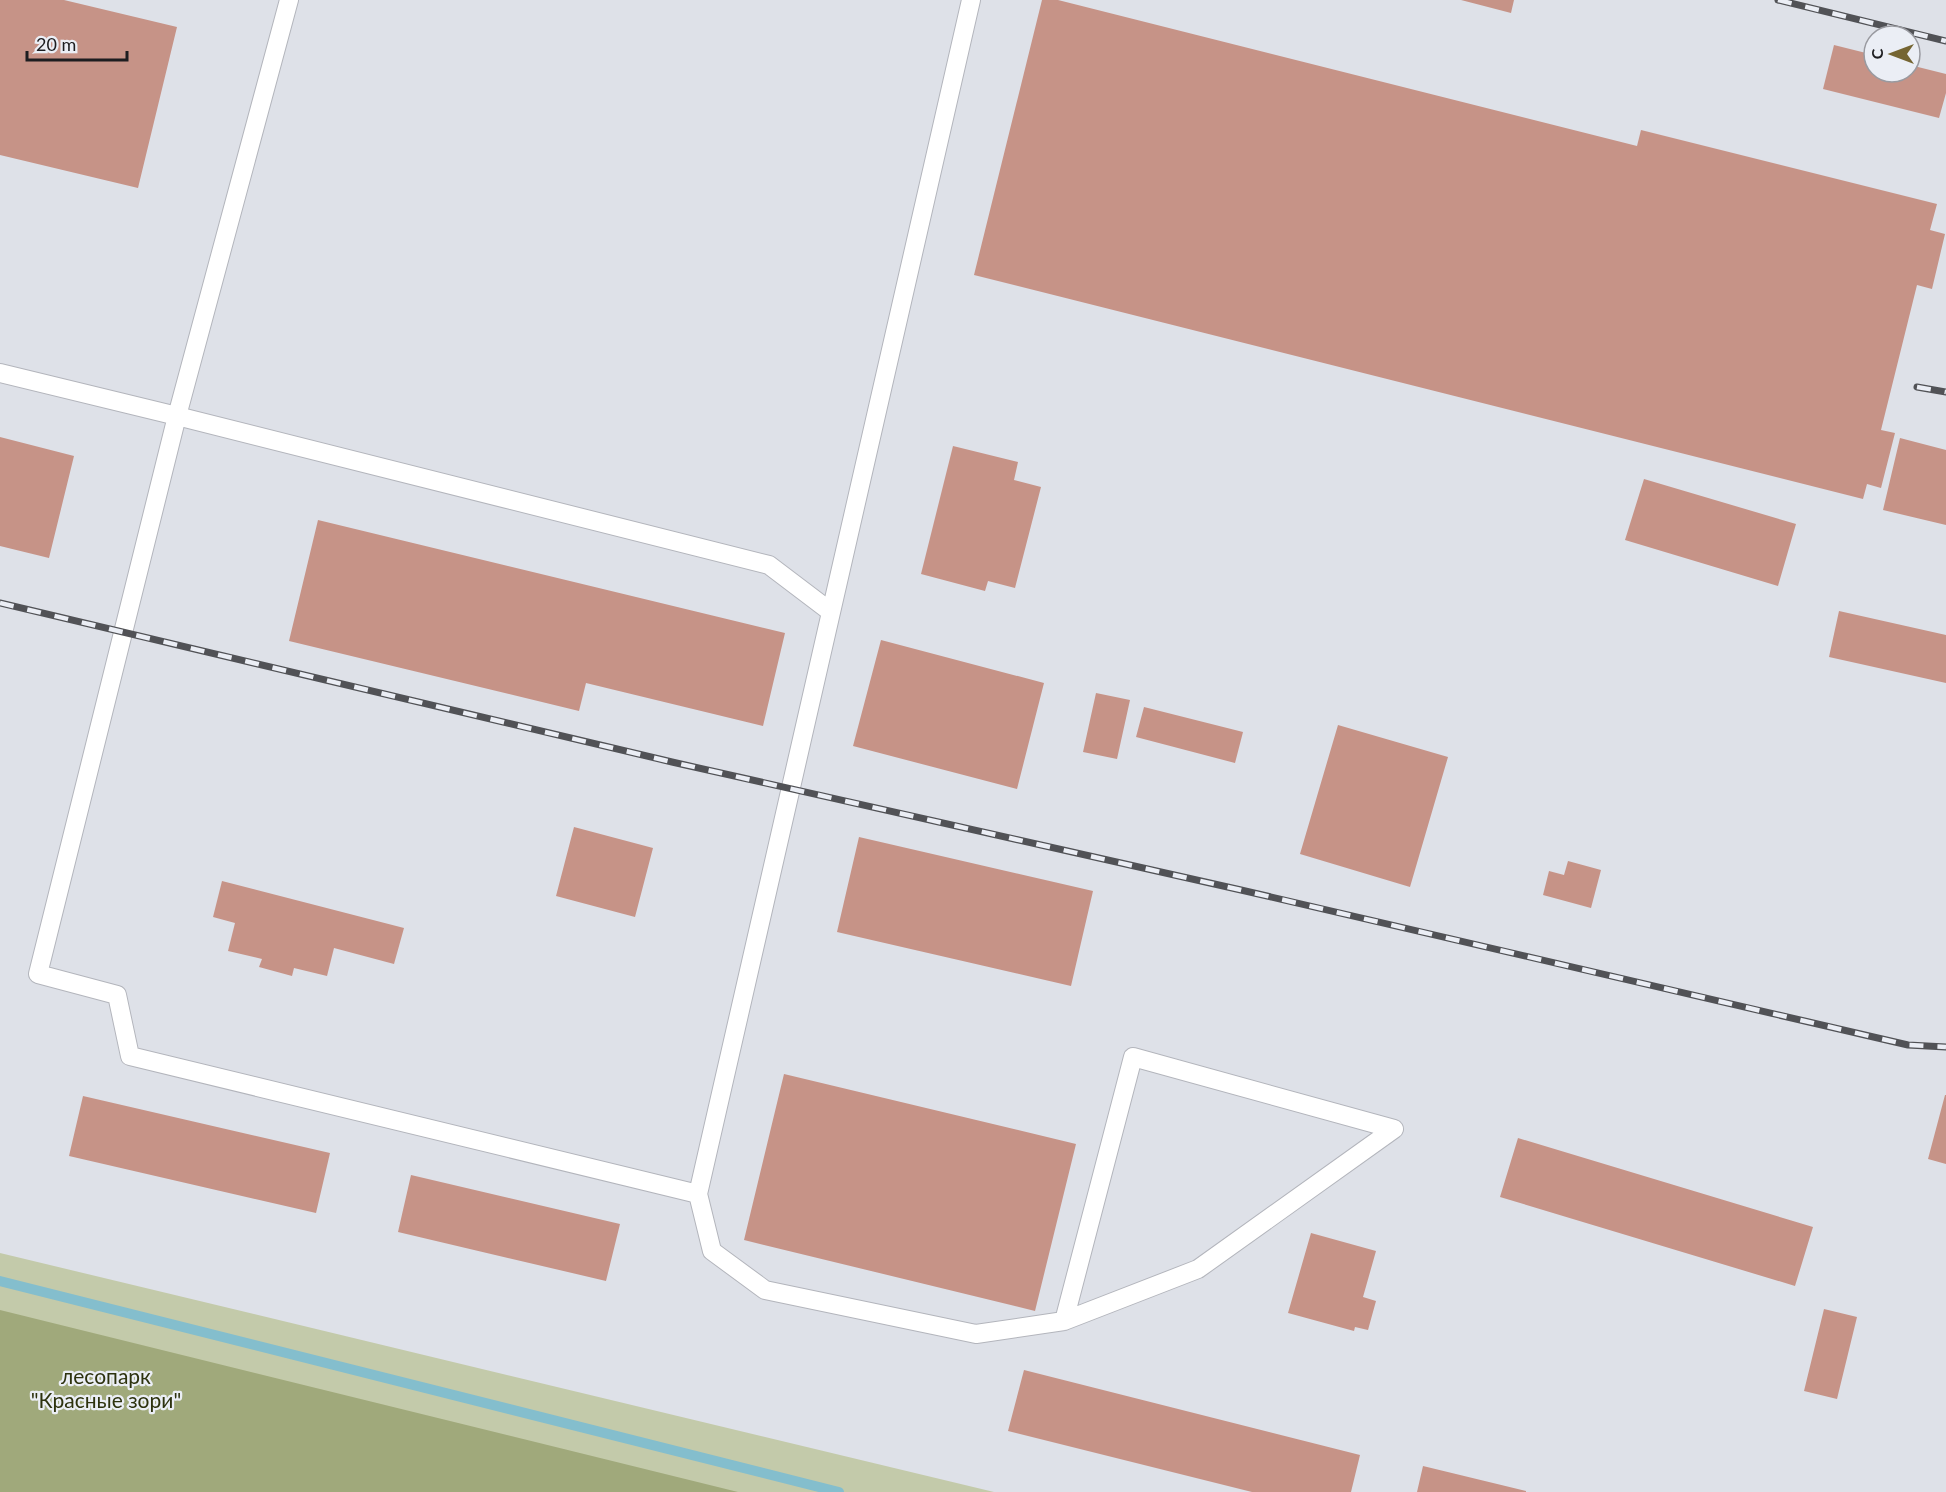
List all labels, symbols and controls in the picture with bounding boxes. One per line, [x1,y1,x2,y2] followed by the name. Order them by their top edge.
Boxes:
[27,24,128,62] scale bar
[1862,24,1922,84] north arrow
[36,33,76,55] text: 20 m
[1867,48,1886,59] text: С
[31,1363,181,1412] park label: лесопарк "Красные зори"

